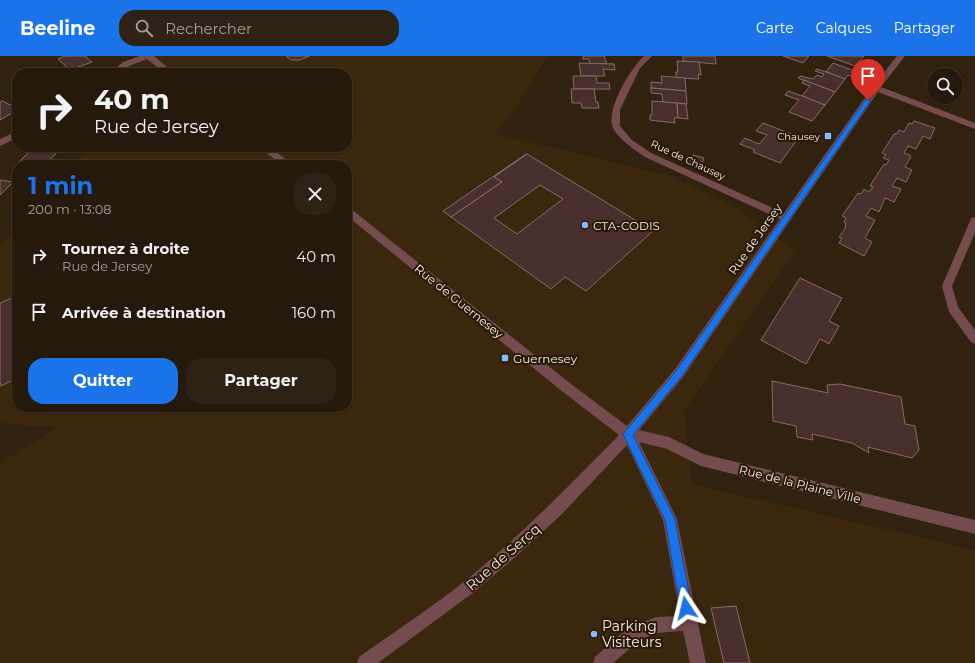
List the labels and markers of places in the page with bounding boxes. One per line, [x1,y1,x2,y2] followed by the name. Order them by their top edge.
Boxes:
[851,59,885,100] pin
[777,130,821,143] place label: Chausey
[823,131,833,141] marker: Chausey
[593,218,660,233] place label: CTA-CODIS
[580,220,590,230] marker: CTA-CODIS
[513,351,578,366] place label: Guernesey
[500,353,510,363] marker: Guernesey
[602,617,662,651] place label: Parking Visiteurs
[589,629,599,639] marker: Parking Visiteurs

